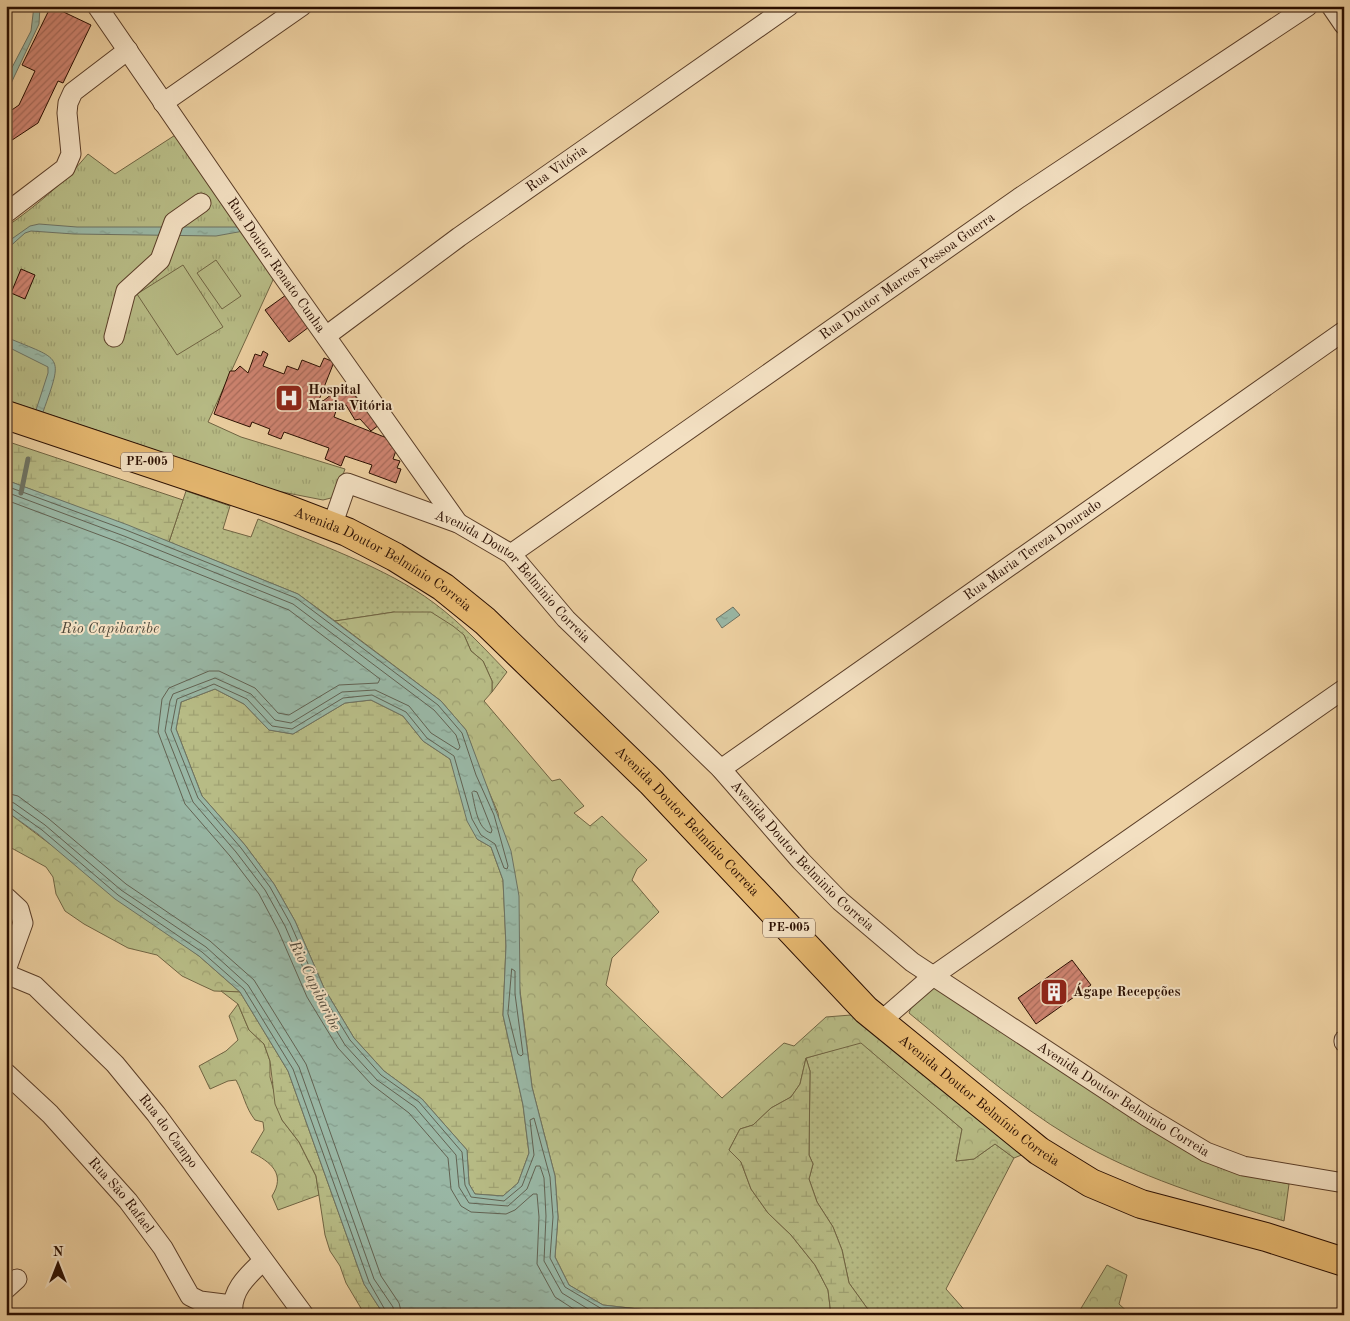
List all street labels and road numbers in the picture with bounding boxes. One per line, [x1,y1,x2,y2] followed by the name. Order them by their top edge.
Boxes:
[524,143,590,195] street label: Rua Vitória
[224,195,328,335] street label: Rua Doutor Renato Cunha
[817,210,998,342] street label: Rua Doutor Marcos Pessoa Guerra
[121,452,173,472] road number: PE-005
[961,497,1104,603] street label: Rua Maria Tereza Dourado
[292,505,474,614] street label: Avenida Doutor Belmínio Correia
[433,508,593,645] street label: Avenida Doutor Belminio Correia
[612,744,762,899] street label: Avenida Doutor Belmínio Correia
[728,778,877,934] street label: Avenida Doutor Belminio Correia
[763,918,815,938] road number: PE-005
[896,1033,1062,1169] street label: Avenida Doutor Belmínio Correia
[1035,1039,1212,1159] street label: Avenida Doutor Belminio Correia
[136,1092,200,1171] street label: Rua do Campo
[86,1155,156,1236] street label: Rua São Rafael

